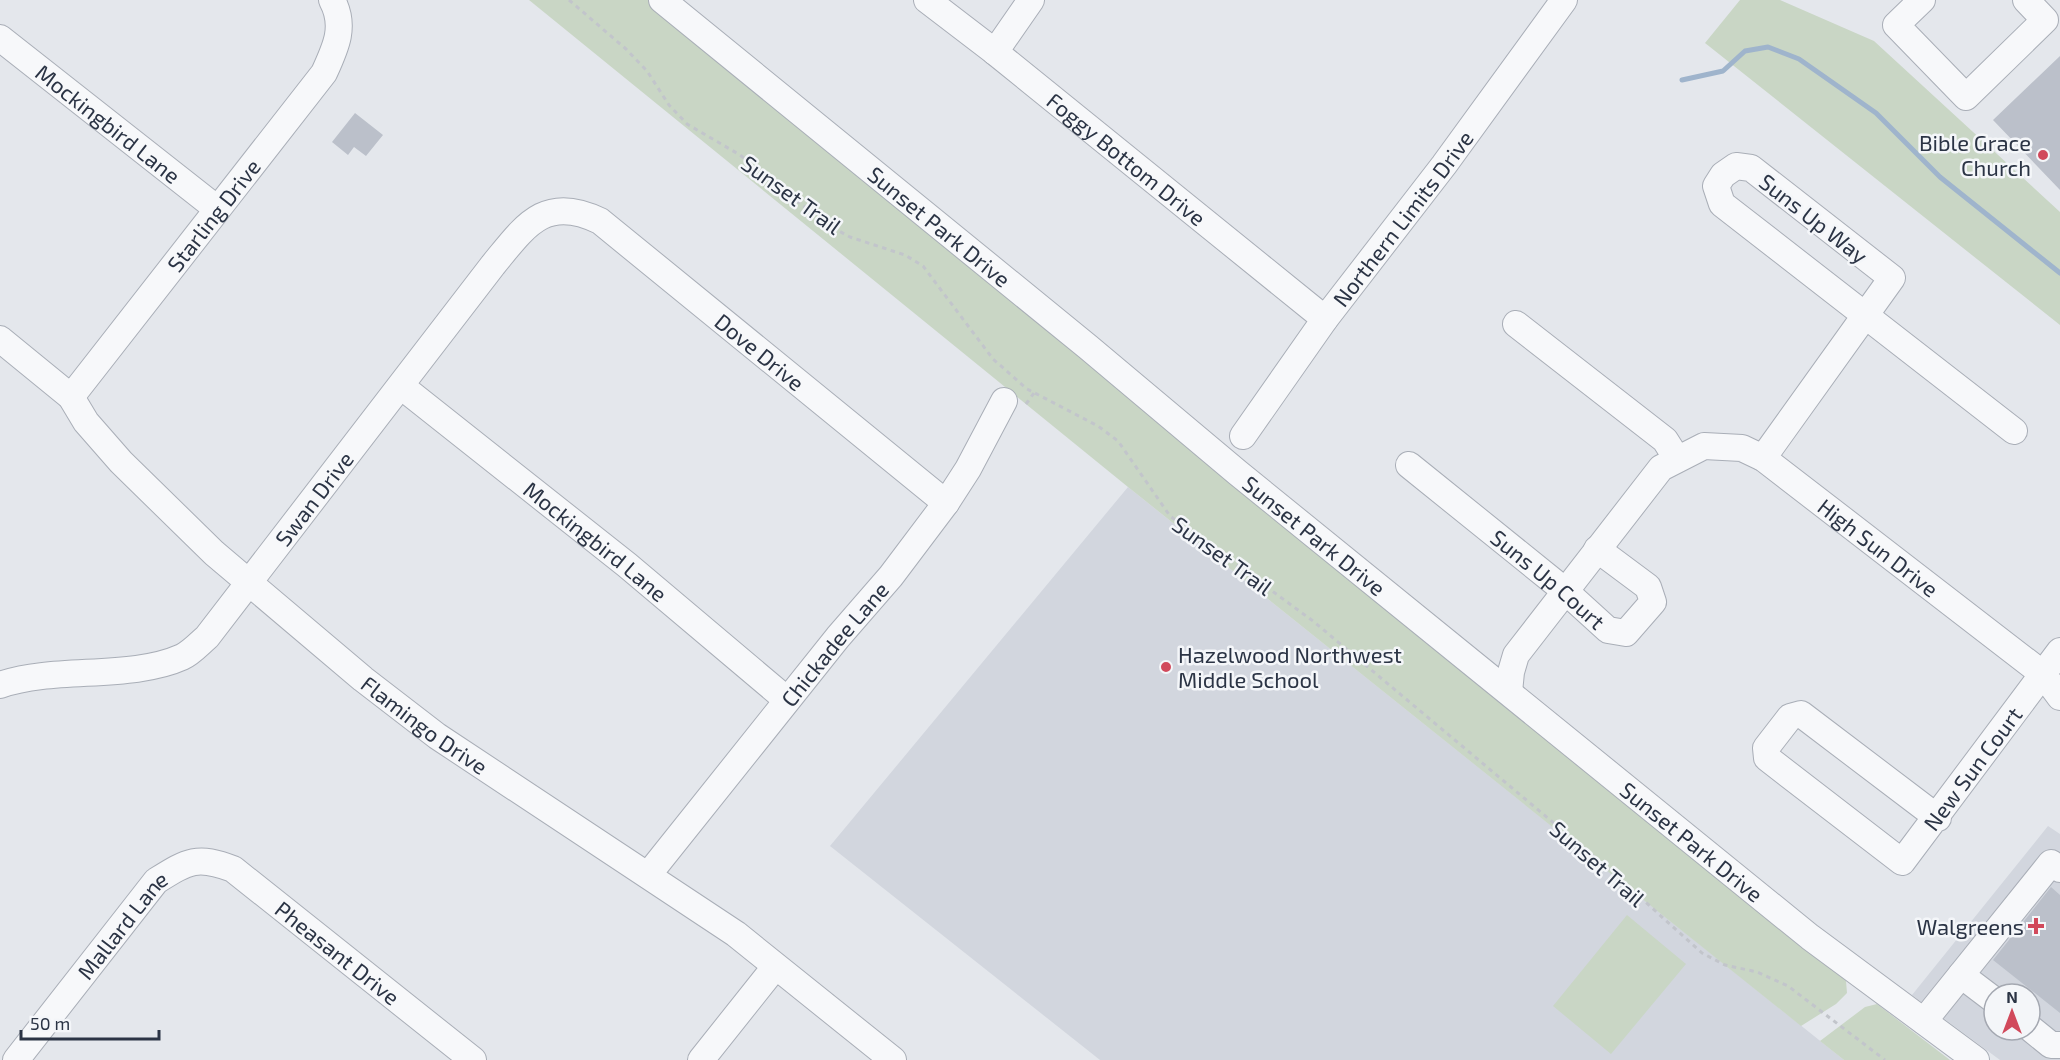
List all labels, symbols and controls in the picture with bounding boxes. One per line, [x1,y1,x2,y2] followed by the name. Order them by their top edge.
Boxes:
[31,59,186,188] street label: Mockingbird Lane
[1042,87,1211,230] street label: Foggy Bottom Drive
[1327,125,1478,311] street label: Northern Limits Drive
[1919,129,2031,180] place label: Bible Grace Church
[2036,148,2050,162] marker: Bible Grace Church
[737,149,847,239] street label: Sunset Trail
[161,153,265,276] street label: Starling Drive
[863,160,1016,292] street label: Sunset Park Drive
[1755,168,1874,269] street label: Suns Up Way
[710,307,810,395] street label: Dove Drive
[269,446,358,551] street label: Swan Drive
[1238,470,1391,601] street label: Sunset Park Drive
[519,476,673,606] street label: Mockingbird Lane
[1813,493,1944,602] street label: High Sun Drive
[1168,510,1278,600] street label: Sunset Trail
[1486,524,1611,634] street label: Suns Up Court
[775,576,893,711] street label: Chickadee Lane
[1178,641,1402,692] place label: Hazelwood Northwest Middle School
[1159,660,1173,674] marker: Hazelwood Northwest Middle School
[357,670,493,779] street label: Flamingo Drive
[1918,702,2027,835] street label: New Sun Court
[1616,776,1769,907] street label: Sunset Park Drive
[1545,815,1651,912] street label: Sunset Trail
[71,864,172,984] street label: Mallard Lane
[271,895,405,1010] street label: Pheasant Drive
[1916,913,2024,939] place label: Walgreens
[2029,919,2043,933] marker: Walgreens
[1982,982,2042,1042] north arrow
[2006,987,2018,1006] text: N
[21,1003,159,1041] scale bar
[30,1012,70,1034] text: 50 m

